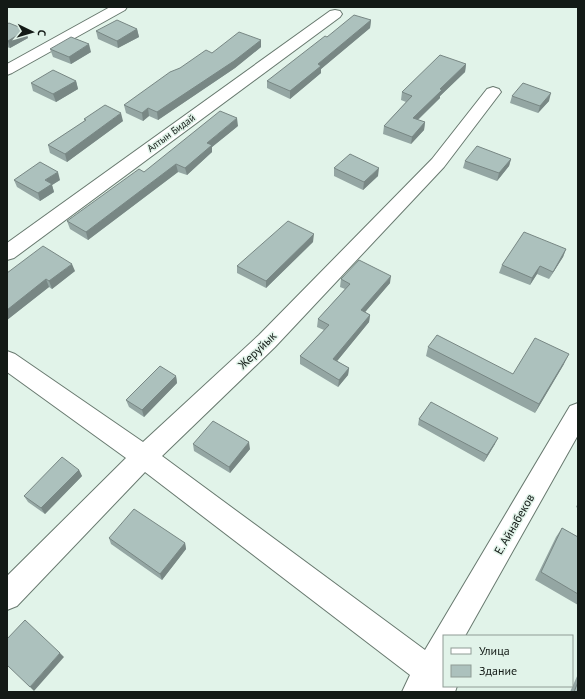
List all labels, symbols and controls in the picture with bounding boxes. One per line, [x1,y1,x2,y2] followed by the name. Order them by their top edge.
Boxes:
[12,12,52,52] north arrow
[35,29,49,37] text: С
[144,111,198,155] street label: Алтын Бидай
[234,328,279,373] street label: Жеруйык
[491,491,537,557] street label: Е. Айнабеков
[443,635,573,687] legend
[479,643,510,658] text: Улица
[479,663,517,678] text: Здание

